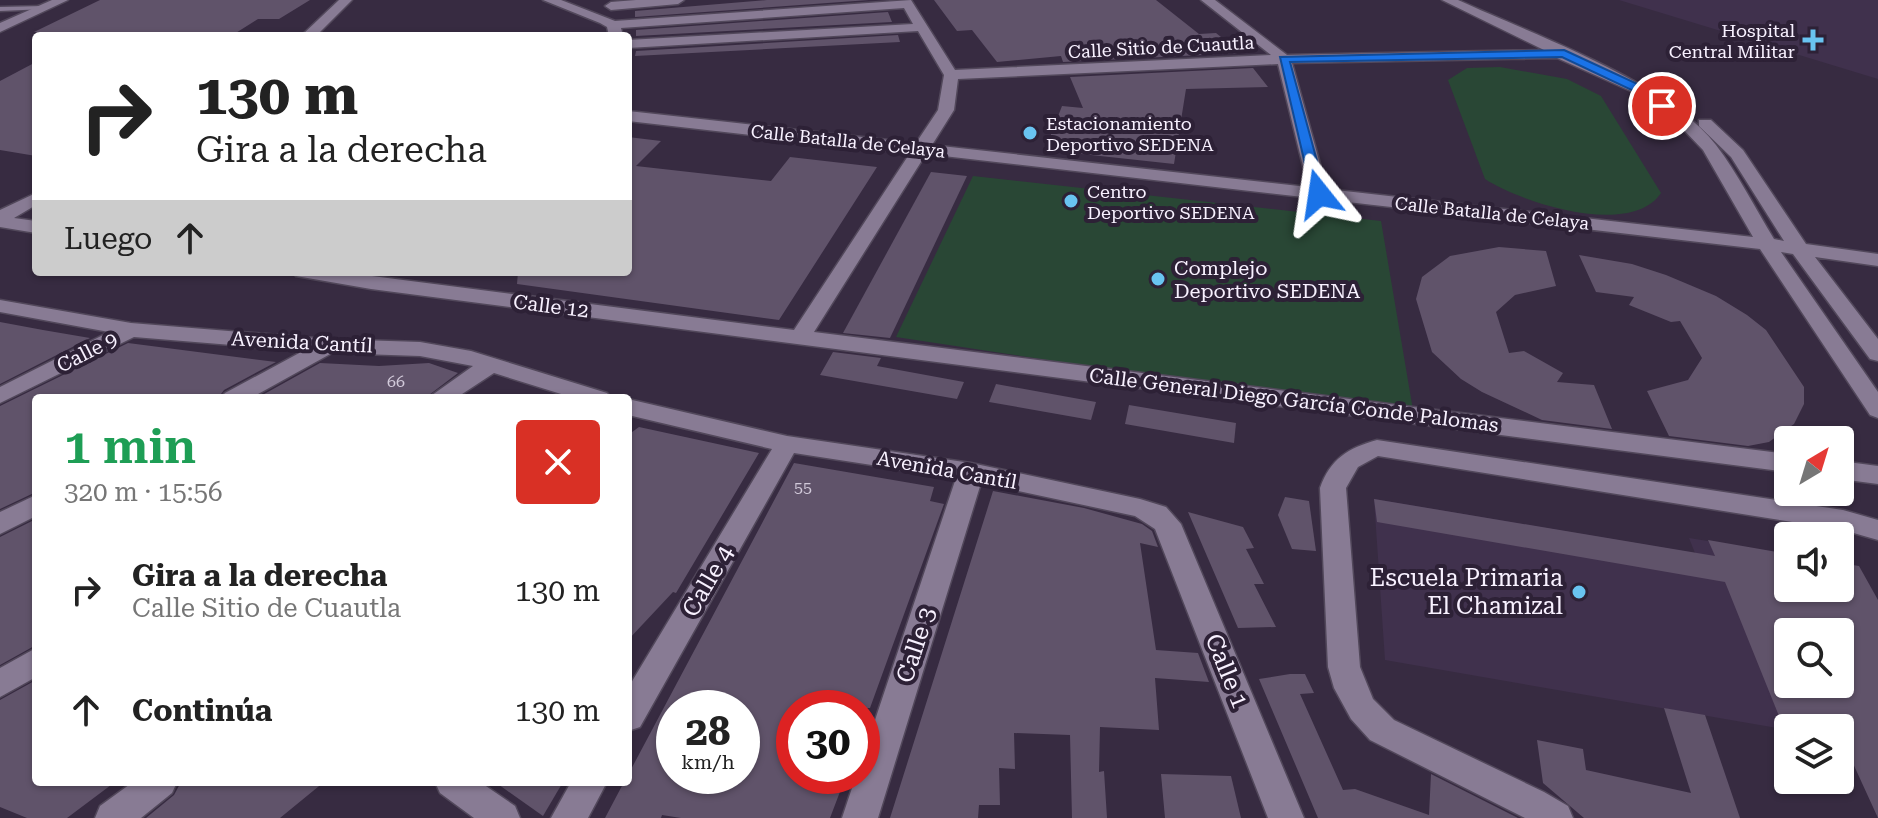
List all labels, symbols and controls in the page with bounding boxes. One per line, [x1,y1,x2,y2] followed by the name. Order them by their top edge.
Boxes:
[1669,20,1795,62] place label: Hospital Central Militar
[1802,29,1824,51] marker: Hospital Central Militar
[1067,32,1255,62] street label: Calle Sitio de Cuautla
[196,62,358,128] text: 130 m
[64,64,168,168] icon: right
[1628,72,1696,140] pin
[1640,84,1684,128] icon: arrive
[1046,113,1214,155] place label: Estacionamiento Deportivo SEDENA
[750,120,946,162] street label: Calle Batalla de Celaya
[1021,124,1039,142] marker: Estacionamiento Deportivo SEDENA
[196,129,487,171] text: Gira a la derecha
[1277,152,1361,236] position arrow
[1087,181,1255,223] place label: Centro Deportivo SEDENA
[1062,192,1080,210] marker: Centro Deportivo SEDENA
[1394,192,1590,234] street label: Calle Batalla de Celaya
[168,216,212,260] icon: ahead
[64,221,152,256] text: Luego
[1174,256,1360,303] place label: Complejo Deportivo SEDENA
[1149,270,1167,288] marker: Complejo Deportivo SEDENA
[512,289,590,323] street label: Calle 12
[231,326,373,358] street label: Avenida Cantíl
[53,327,121,377] street label: Calle 9
[1088,363,1500,437] street label: Calle General Diego García Conde Palomas
[387,372,405,391] house number: 66
[64,419,196,475] text: 1 min
[516,420,600,504] button: close
[1774,426,1854,506] north arrow
[1774,426,1854,794] map controls
[875,446,1019,494] street label: Avenida Cantíl
[64,477,223,507] text: 320 m · 15:56
[794,478,812,497] house number: 55
[1774,522,1854,602] button: sound
[676,540,740,622] street label: Calle 4
[132,558,387,593] text: Gira a la derecha
[1370,564,1563,620] place label: Escuela Primaria El Chamizal
[64,568,108,612] icon: right
[515,573,600,608] text: 130 m
[1570,583,1588,601] marker: Escuela Primaria El Chamizal
[132,593,401,623] text: Calle Sitio de Cuautla
[891,604,941,686] street label: Calle 3
[1774,618,1854,698] button: search
[1199,630,1255,712] street label: Calle 1
[64,688,108,732] icon: ahead
[776,690,880,794] speed limit sign: 30
[132,693,272,728] text: Continúa
[515,693,600,728] text: 130 m
[686,708,730,755] text: 28
[1774,714,1854,794] button: layers
[681,750,735,774] text: km/h

